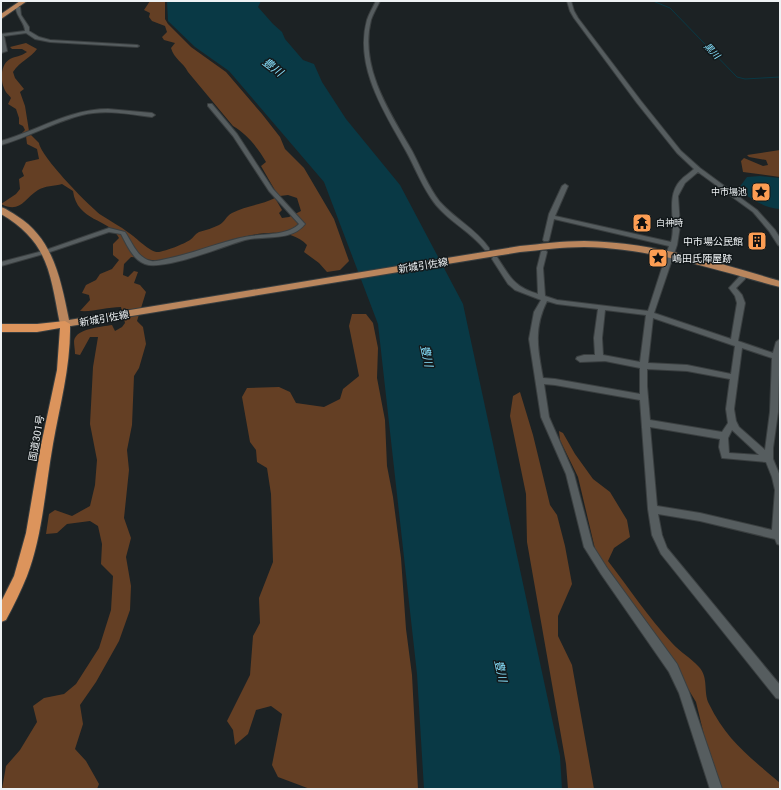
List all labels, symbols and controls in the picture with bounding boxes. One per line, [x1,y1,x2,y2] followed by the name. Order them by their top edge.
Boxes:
[702,41,723,62] water label: 黒川
[260,56,286,80] water label: 豊川
[750,181,772,203] place icon: 中市場池
[711,187,747,197] place label: 中市場池
[631,212,653,234] temple icon: 白神時
[656,218,683,228] place label: 白神時
[746,230,768,252] building icon: 中市場公民館
[683,236,743,247] place label: 中市場公民館
[647,247,669,269] place icon: 嶋田氏陣屋跡
[672,253,732,264] place label: 嶋田氏陣屋跡
[398,256,449,275] street label: 新城引佐線
[79,309,130,328] street label: 新城引佐線
[418,344,435,369] water label: 豊川
[27,414,46,462] street label: 国道301号
[492,659,509,684] water label: 豊川

